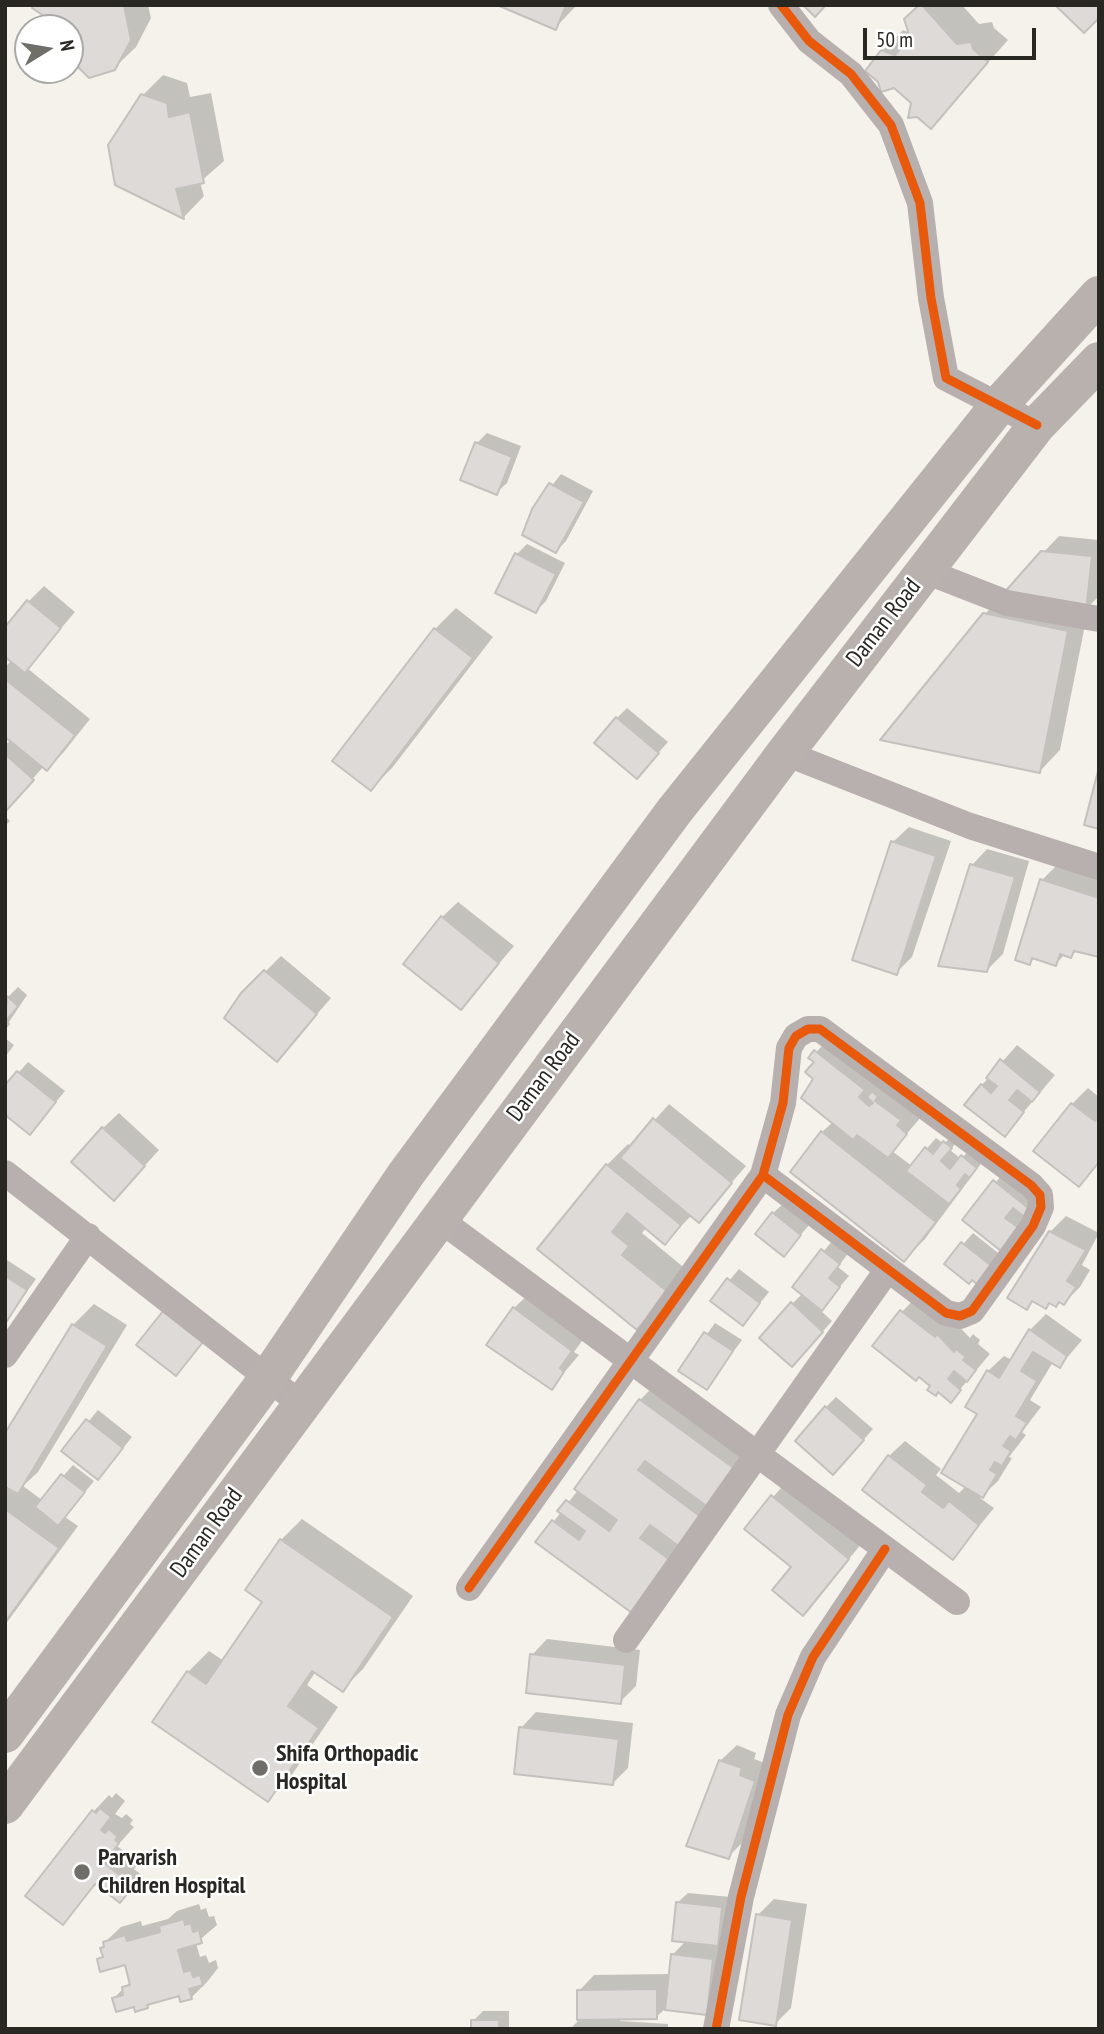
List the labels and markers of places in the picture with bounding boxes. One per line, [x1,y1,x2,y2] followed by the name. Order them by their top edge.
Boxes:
[276,1740,418,1796] place label: Shifa Orthopadic Hospital
[250,1758,270,1778] marker: Shifa Orthopadic Hospital
[98,1844,245,1900] place label: Parvarish Children Hospital
[72,1862,92,1882] marker: Parvarish Children Hospital

